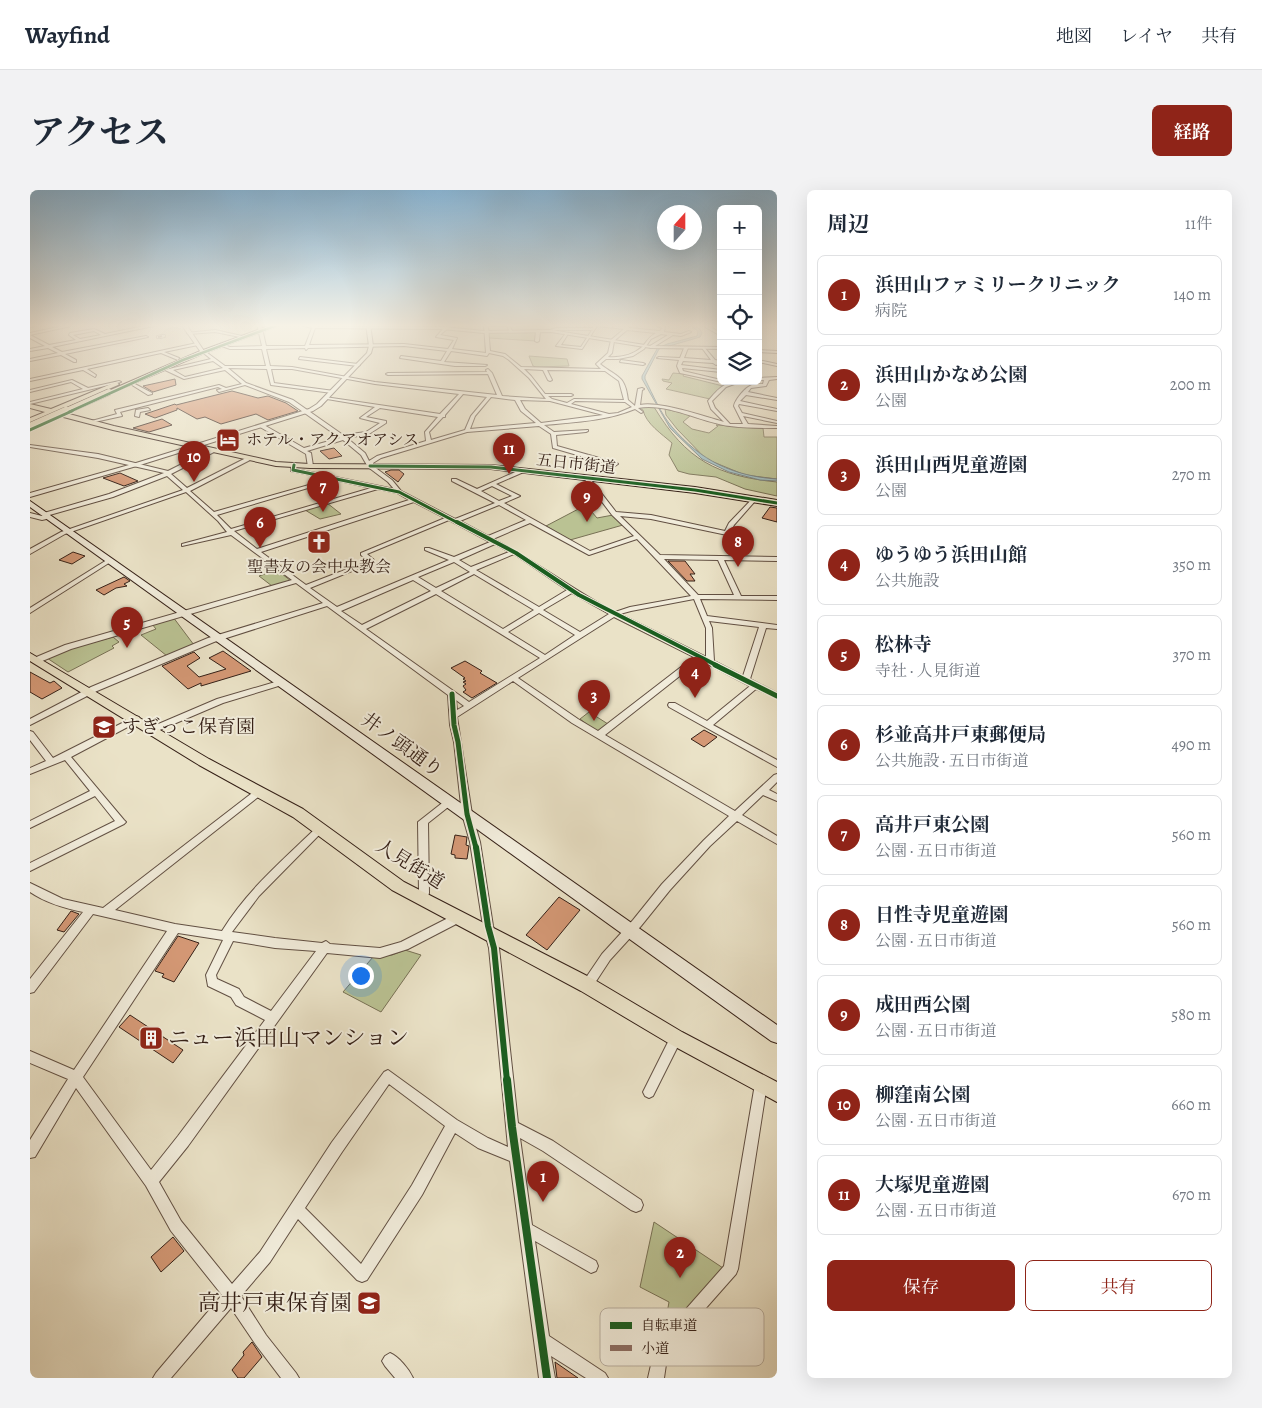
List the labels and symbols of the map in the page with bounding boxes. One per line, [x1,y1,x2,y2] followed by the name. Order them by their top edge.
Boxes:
[657,205,702,250] north arrow
[215,427,241,453] hotel icon: ホテル・アクアオアシス
[246,429,419,451] place label: ホテル・アクアオアシス
[493,433,525,474] pin: 11
[178,441,210,482] pin: 10
[535,449,617,479] street label: 五日市街道
[307,471,339,512] pin: 7
[571,481,603,522] pin: 9
[244,507,276,548] pin: 6
[722,526,754,567] pin: 8
[306,529,332,555] church icon: 聖書友の会中央教会
[247,556,391,578] place label: 聖書友の会中央教会
[111,607,143,648] pin: 5
[679,657,711,698] pin: 4
[578,680,610,721] pin: 3
[356,707,448,783] street label: 井ノ頭通り
[91,714,117,740] school or university icon: すぎっこ保育園
[122,714,255,740] place label: すぎっこ保育園
[371,833,449,895] street label: 人見街道
[348,963,374,989] your location
[168,1023,409,1053] place label: ニュー浜田山マンション
[138,1025,164,1051] building icon: ニュー浜田山マンション
[527,1161,559,1202] pin: 1
[664,1237,696,1278] pin: 2
[198,1288,352,1318] place label: 高井戸東保育園
[356,1290,382,1316] school or university icon: 高井戸東保育園
[600,1308,764,1366] legend
[641,1316,697,1335] text: 自転車道
[641,1339,669,1358] text: 小道

